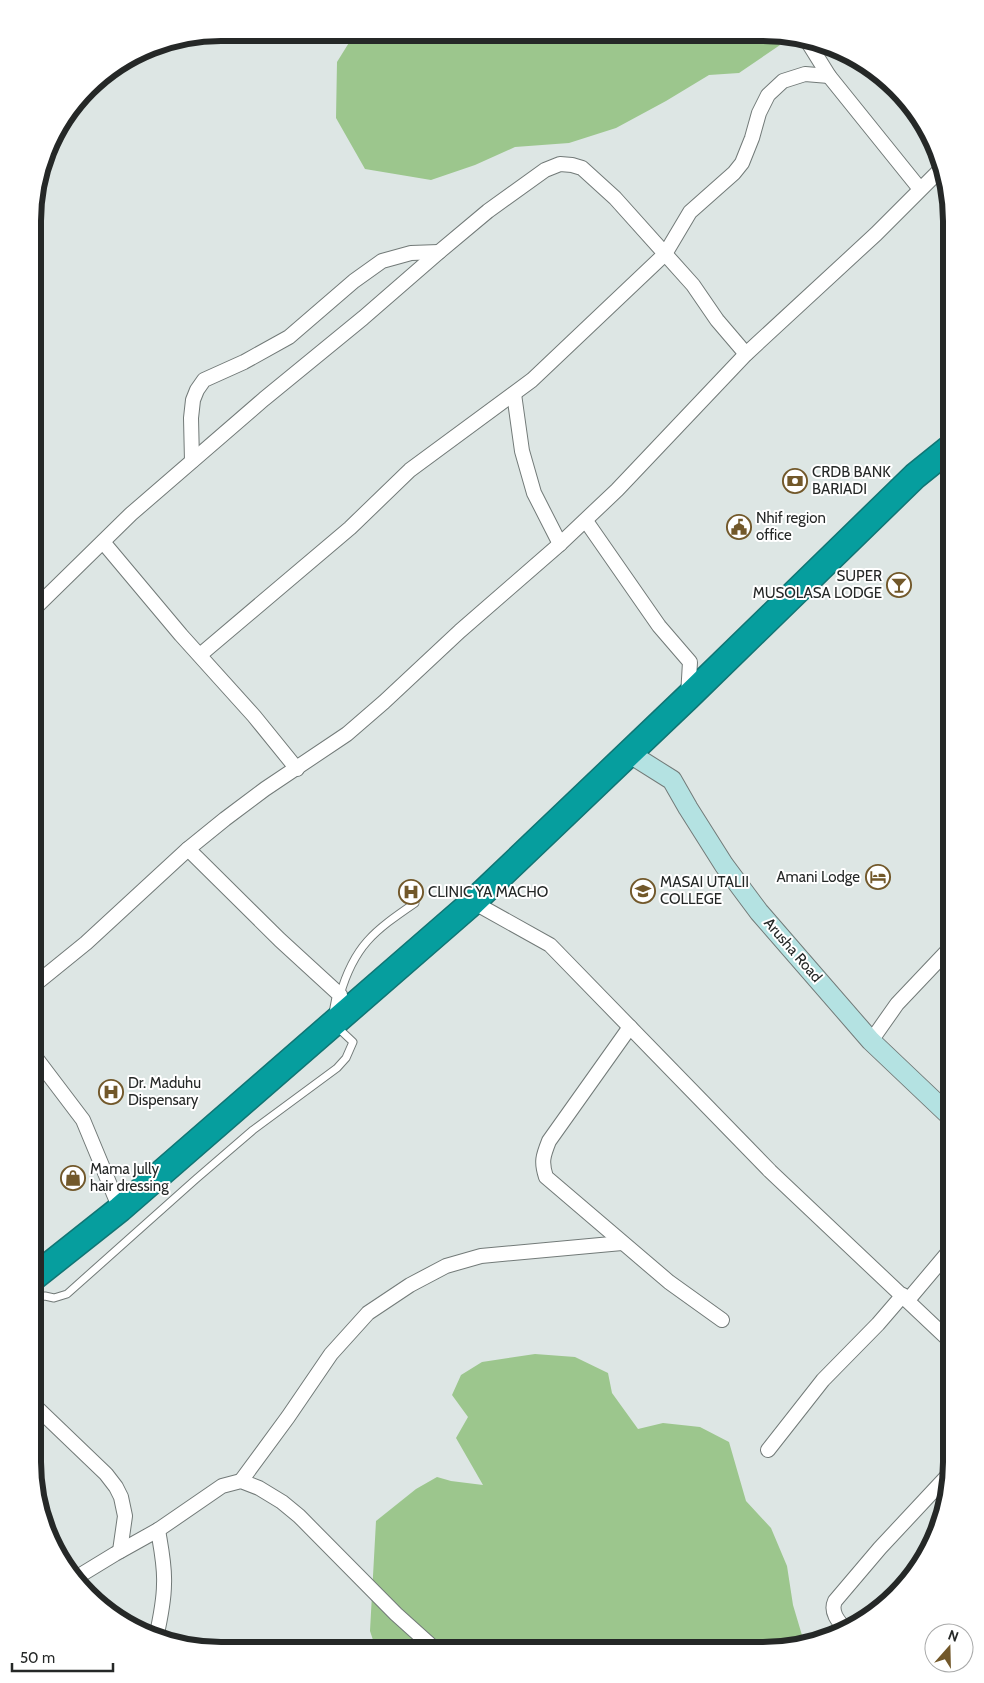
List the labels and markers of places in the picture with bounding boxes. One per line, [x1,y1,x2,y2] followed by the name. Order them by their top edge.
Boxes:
[812,463,891,498] place label: CRDB BANK BARIADI
[782,468,808,494] bank icon: CRDB BANK BARIADI
[756,509,826,544] place label: Nhif region office
[726,514,752,540] public building icon: Nhif region office
[753,567,882,602] place label: SUPER MUSOLASA LODGE
[886,572,912,598] bar icon: SUPER MUSOLASA LODGE
[865,864,891,890] hotel icon: Amani Lodge
[776,868,860,886] place label: Amani Lodge
[660,873,749,908] place label: MASAI UTALII COLLEGE
[630,878,656,904] school or university icon: MASAI UTALII COLLEGE
[398,879,424,905] hospital icon: CLINIC YA MACHO
[428,883,548,901] place label: CLINIC YA MACHO
[128,1074,201,1109] place label: Dr. Maduhu Dispensary
[98,1079,124,1105] hospital icon: Dr. Maduhu Dispensary
[90,1160,169,1195] place label: Mama Jully hair dressing
[60,1165,86,1191] shop icon: Mama Jully hair dressing

